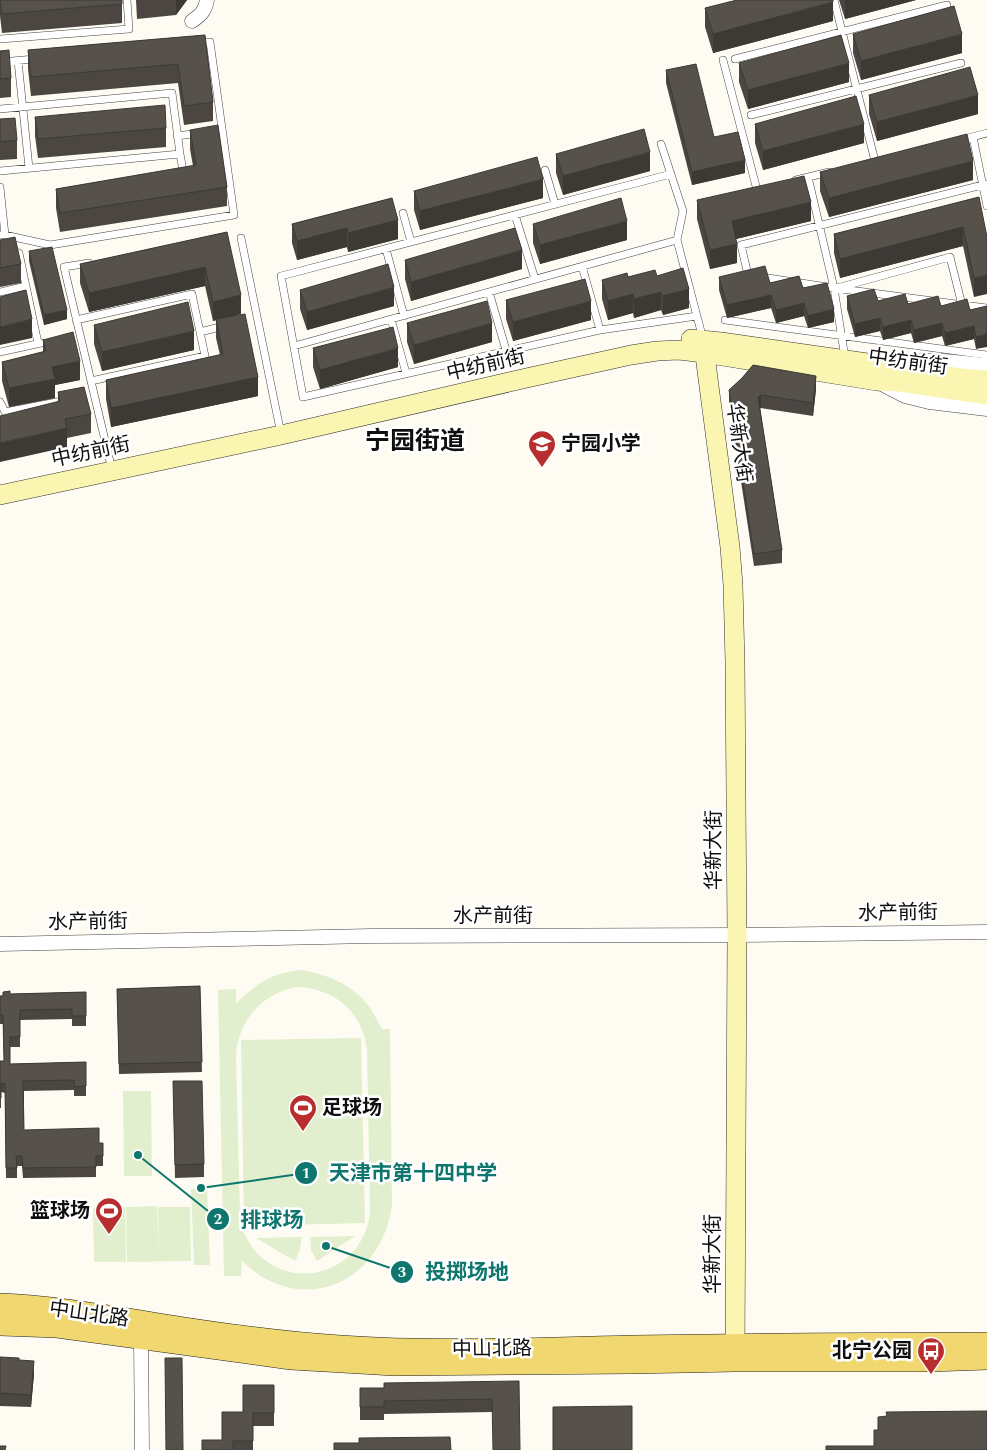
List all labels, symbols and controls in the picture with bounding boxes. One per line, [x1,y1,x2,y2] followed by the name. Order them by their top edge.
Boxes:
[444,341,528,389] street label: 中纺前街
[866,342,950,382] street label: 中纺前街
[719,401,759,485] street label: 华新大街
[365,423,465,461] district label: 宁园街道
[49,429,133,475] street label: 中纺前街
[527,429,557,468] school or university icon: 宁园小学
[561,429,641,459] place label: 宁园小学
[699,810,729,890] street label: 华新大街
[858,897,938,929] street label: 水产前街
[453,901,533,931] street label: 水产前街
[48,906,128,938] street label: 水产前街
[288,1093,318,1132] sports icon: 足球场
[322,1093,382,1123] place label: 足球场
[294,1155,507,1191] callout: 天津市第十四中学
[329,1158,497,1190] text: 天津市第十四中学
[302,1162,310,1185] text: 1
[30,1196,90,1226] place label: 篮球场
[94,1196,124,1235] sports icon: 篮球场
[205,1201,313,1237] callout: 排球场
[241,1205,304,1237] text: 排球场
[214,1208,222,1231] text: 2
[698,1214,728,1294] street label: 华新大街
[390,1254,519,1290] callout: 投掷场地
[425,1257,509,1289] text: 投掷场地
[398,1261,406,1284] text: 3
[47,1294,131,1334] street label: 中山北路
[452,1333,532,1365] street label: 中山北路
[832,1336,912,1366] place label: 北宁公园
[916,1336,946,1375] bus stop icon: 北宁公园

